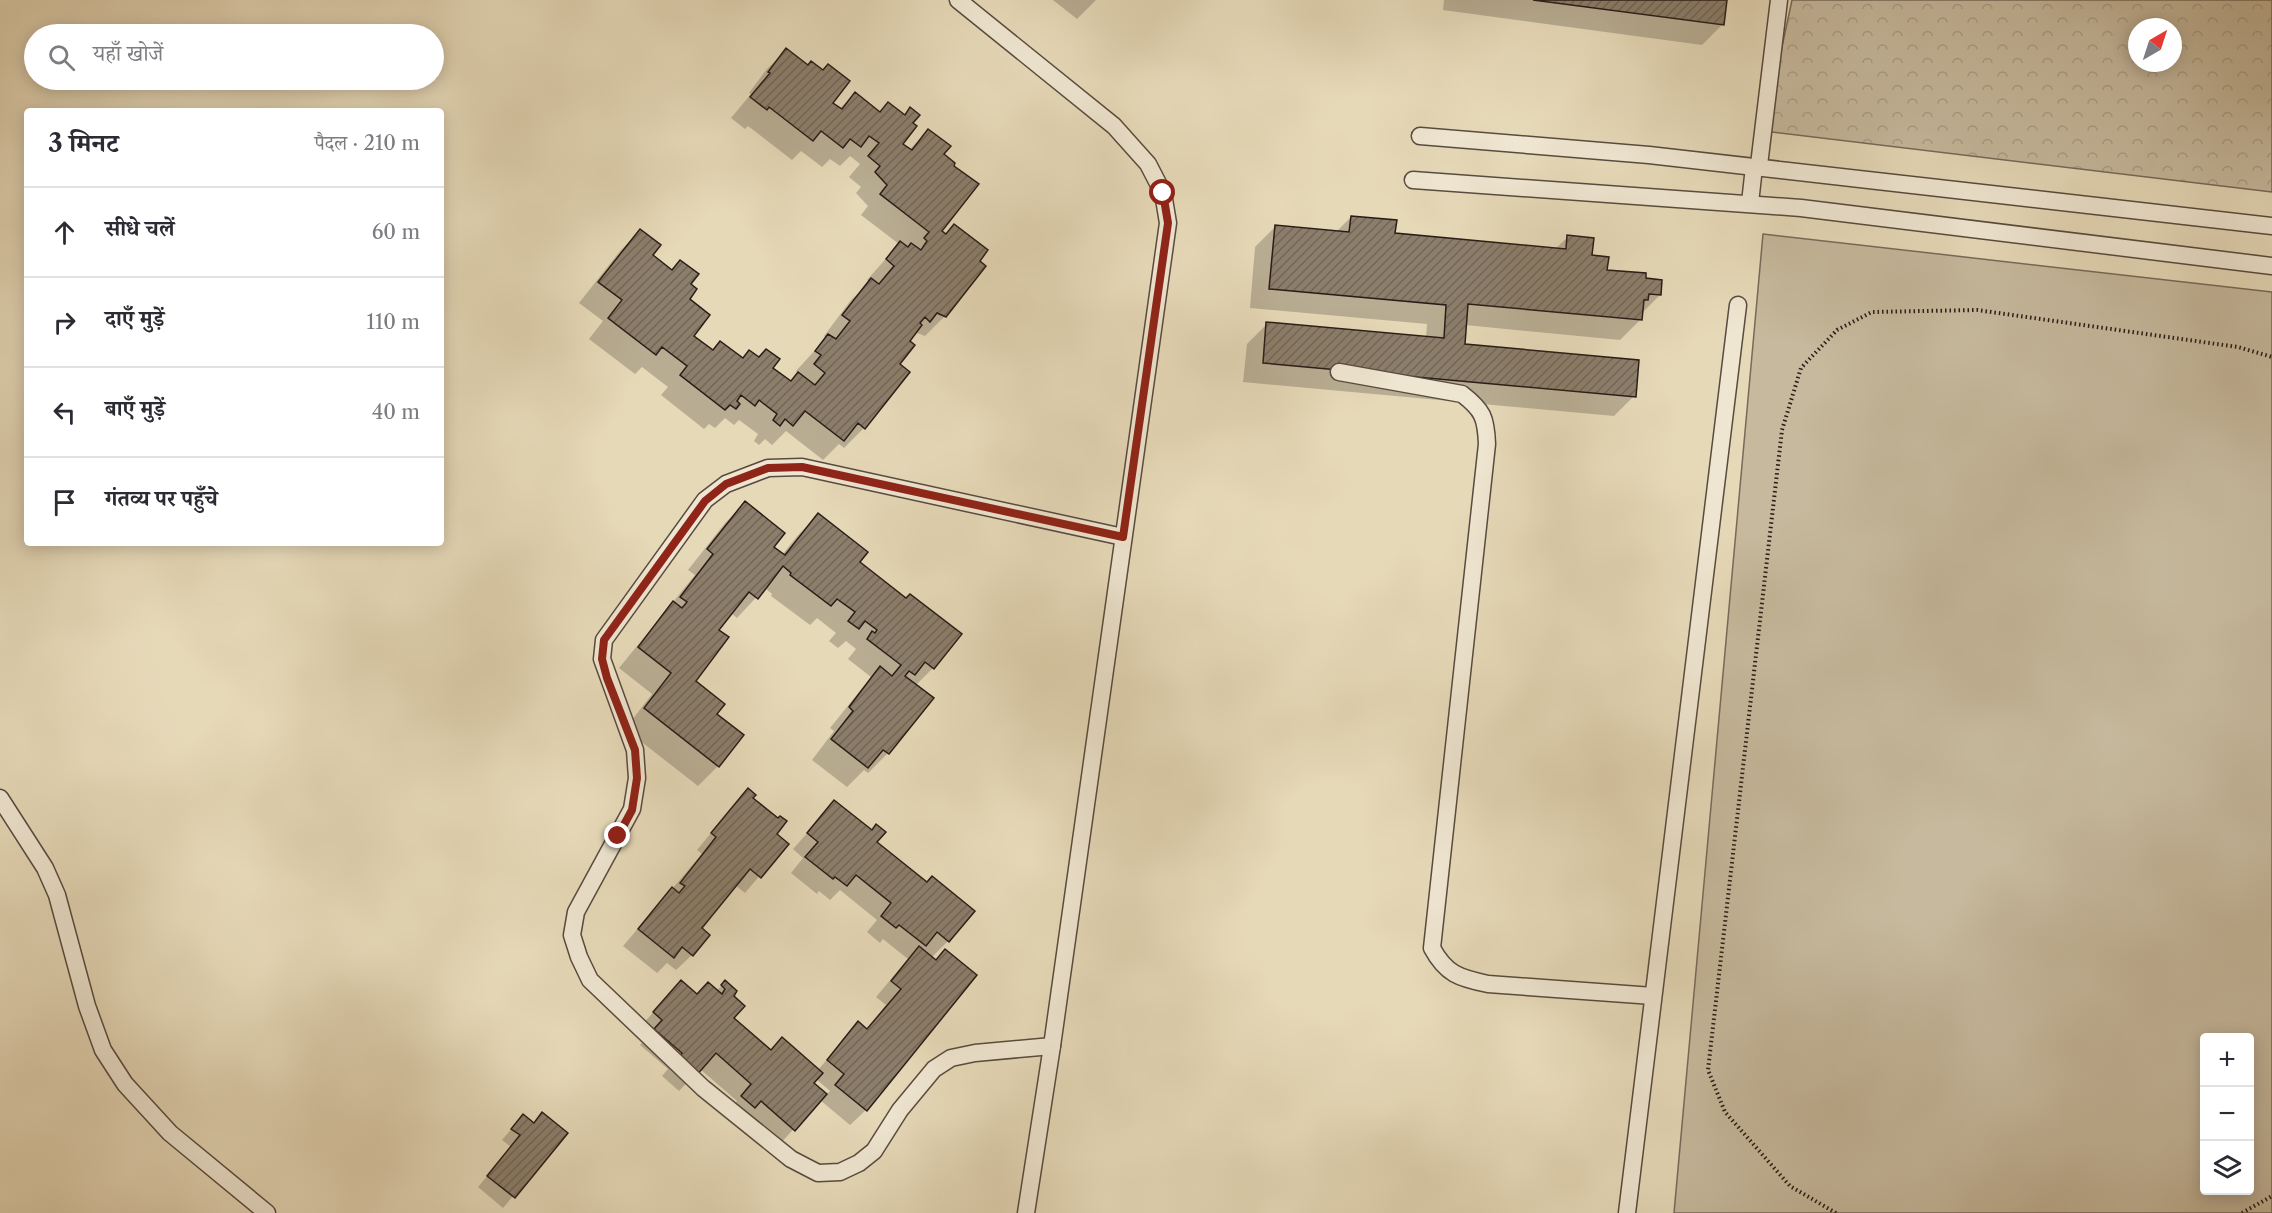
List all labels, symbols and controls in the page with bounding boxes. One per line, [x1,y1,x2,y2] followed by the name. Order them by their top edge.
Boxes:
[2128,18,2182,72] north arrow
[24,24,444,90] search box
[93,40,163,67] text: यहाँ खोजें
[45,41,78,74] icon: search
[48,127,118,159] text: 3 मिनट
[314,131,420,155] text: पैदल · 210 m
[1149,179,1175,205] route start
[105,215,174,242] text: सीधे चलें
[48,216,81,249] icon: ahead
[372,220,420,244] text: 60 m
[105,305,164,332] text: दाएँ मुड़ें
[48,306,81,339] icon: right
[367,310,420,334] text: 110 m
[105,395,165,422] text: बाएँ मुड़ें
[48,396,81,429] icon: left
[372,400,420,424] text: 40 m
[105,485,218,512] text: गंतव्य पर पहुँचे
[48,486,81,519] icon: arrive
[604,822,630,848] route end
[2200,1033,2254,1195] map controls
[2200,1033,2254,1087] button: +
[2200,1087,2254,1141] button: −
[2200,1141,2254,1195] button: layers

